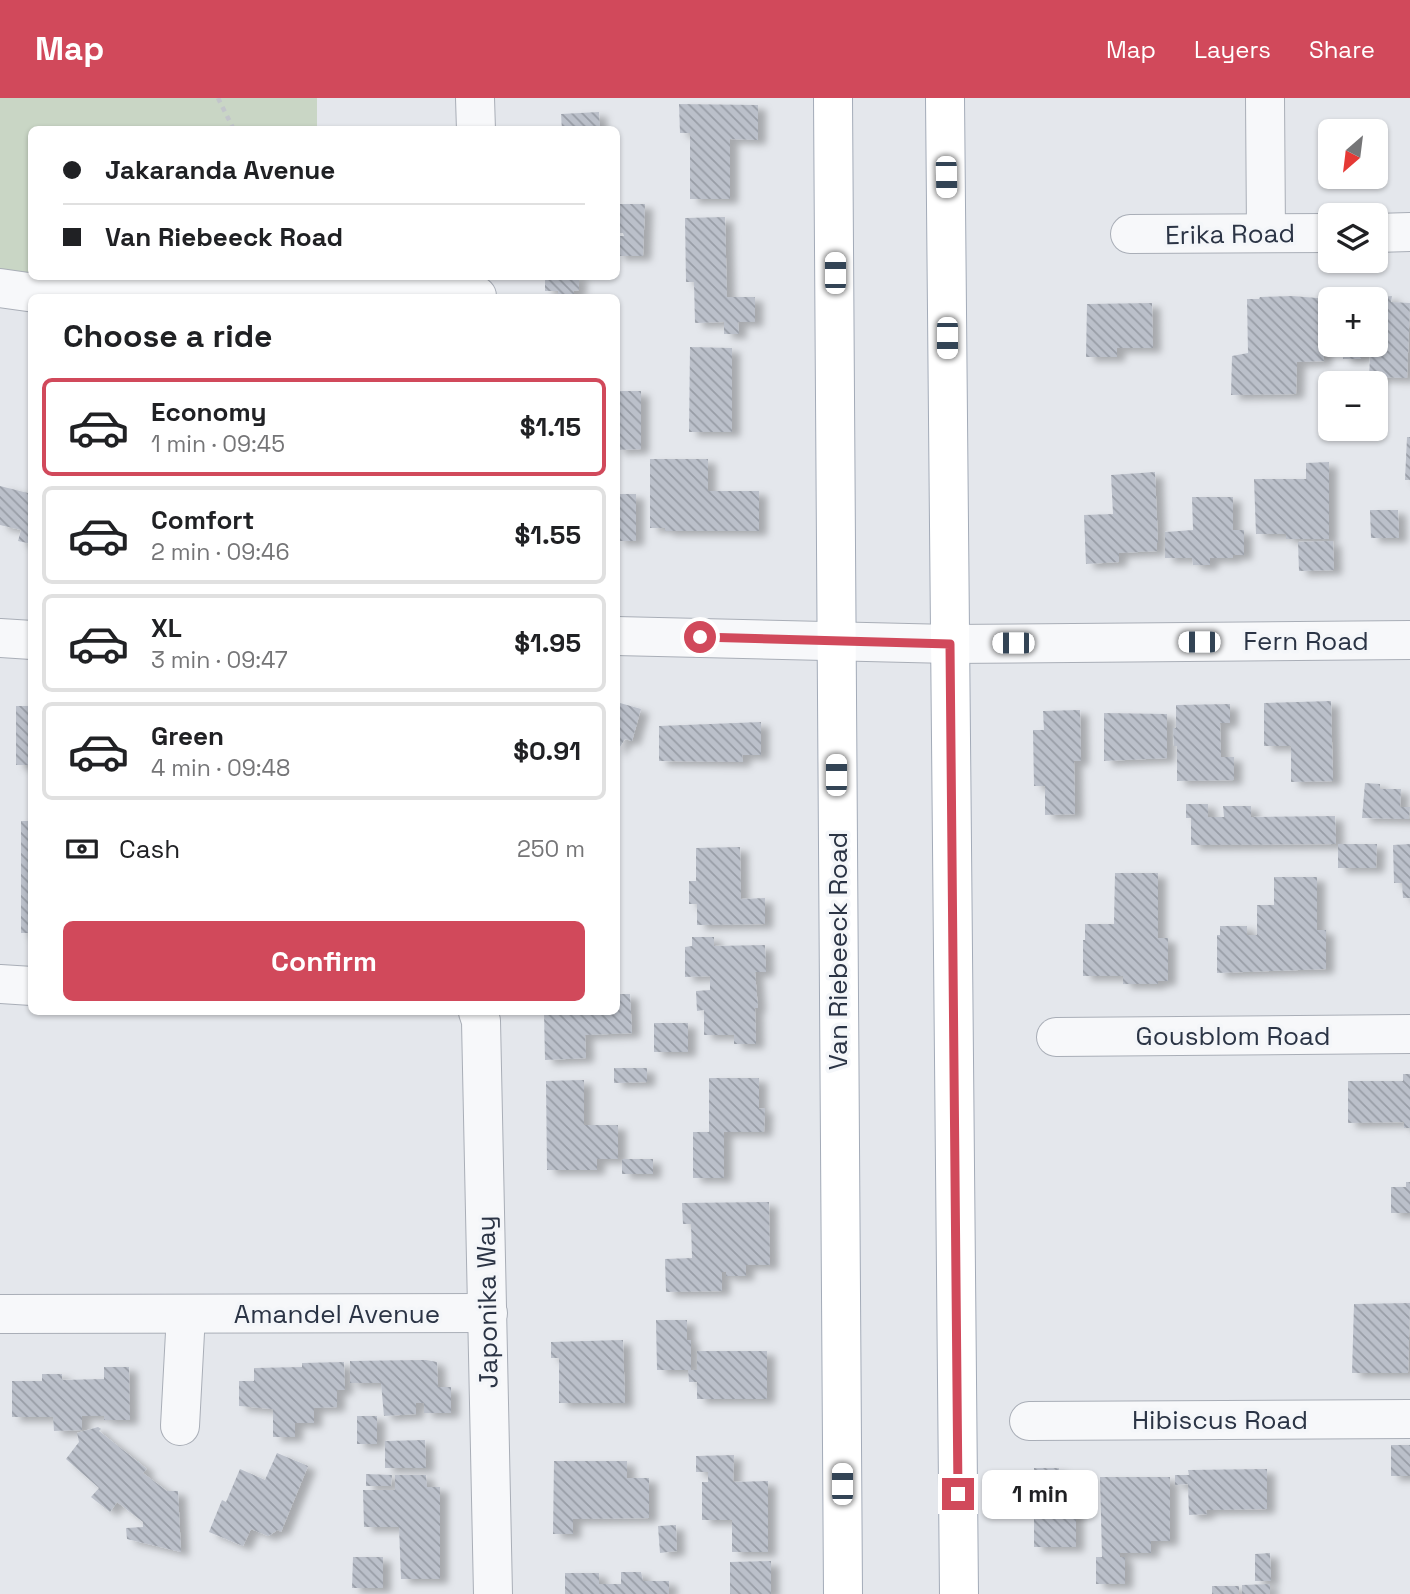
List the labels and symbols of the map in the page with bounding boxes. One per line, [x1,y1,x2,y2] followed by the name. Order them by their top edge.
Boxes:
[1318,119,1388,189] north arrow
[936,156,957,198] car
[1165,216,1295,252] street label: Erika Road
[825,252,846,294] car
[937,317,958,359] car
[684,621,716,653] route start
[1243,624,1369,658] street label: Fern Road
[1179,632,1221,653] car
[993,633,1035,654] car
[826,754,847,796] car
[821,832,855,1070] street label: Van Riebeeck Road
[1136,1019,1330,1053] street label: Gousblom Road
[468,1215,506,1389] street label: Japonika Way
[234,1297,440,1331] street label: Amandel Avenue
[1132,1403,1308,1437] street label: Hibiscus Road
[832,1463,853,1505] car
[982,1470,1098,1518] callout: 1 min
[942,1478,974,1510] route end

